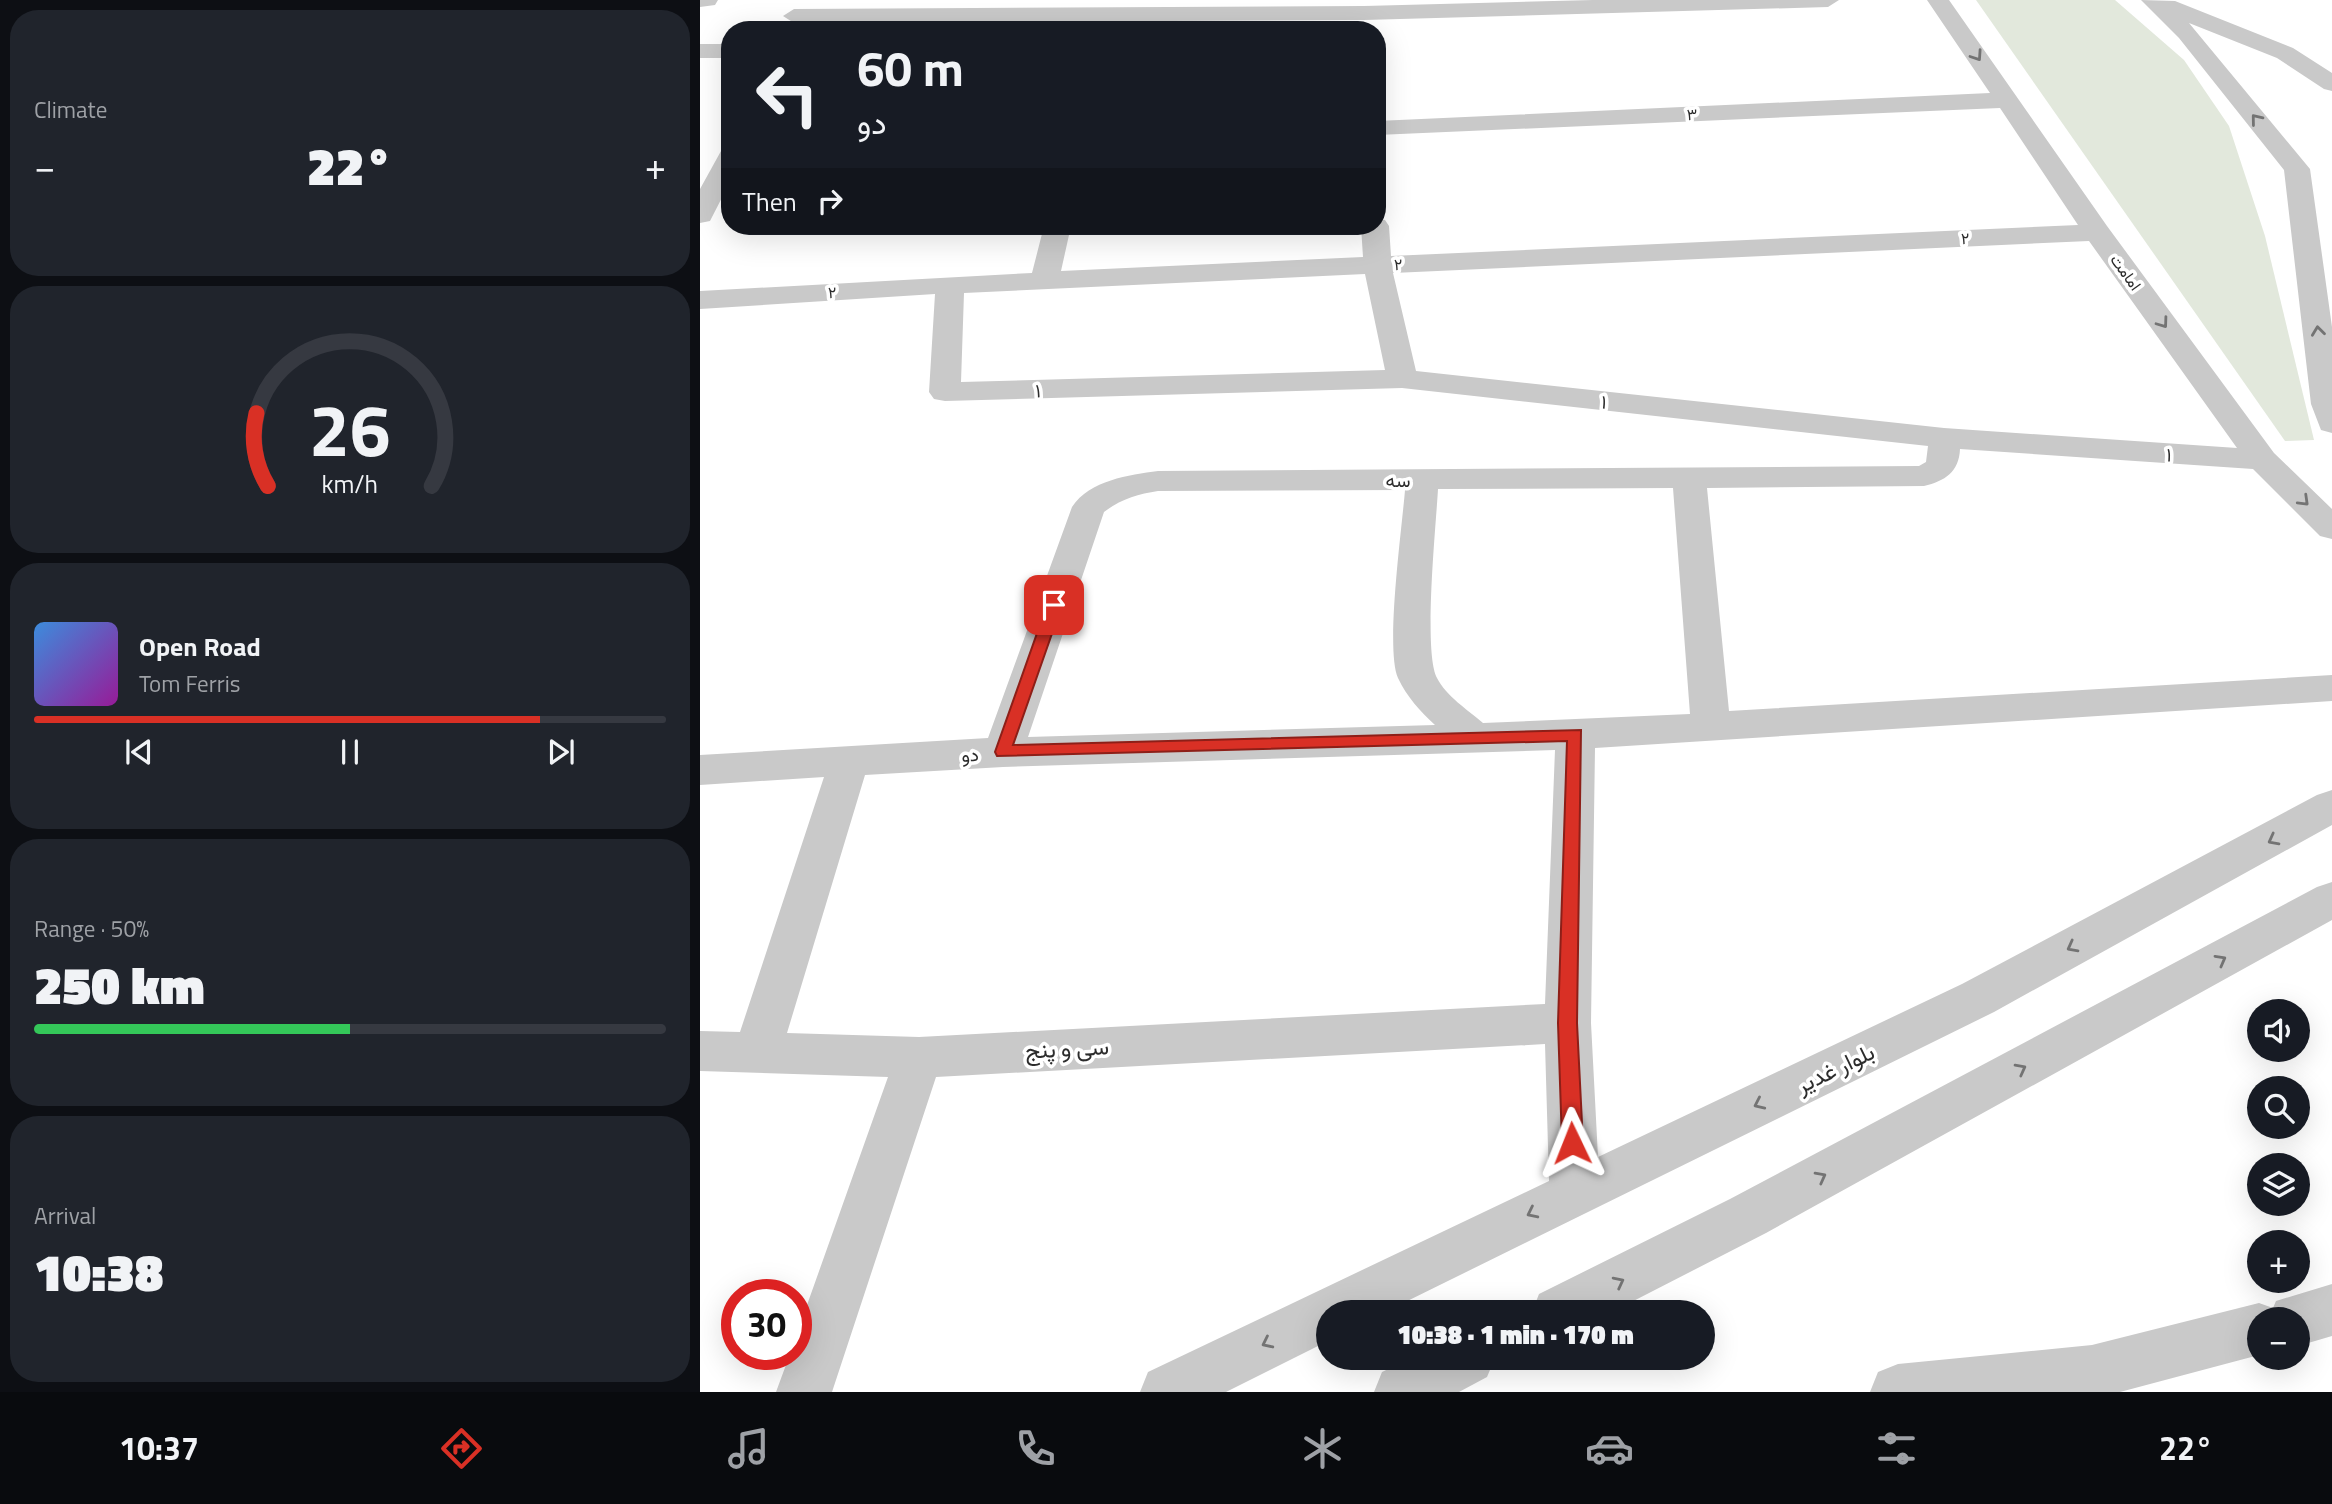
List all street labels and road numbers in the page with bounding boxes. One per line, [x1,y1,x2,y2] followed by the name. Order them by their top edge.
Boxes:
[1686,102,1698,126] street label: ۳
[1960,226,1970,250] street label: ۲
[2105,249,2147,295] street label: امامت
[1393,252,1403,276] street label: ۲
[827,280,837,304] street label: ۲
[1035,375,1041,405] street label: ۱
[1600,386,1608,416] street label: ۱
[2165,439,2173,469] street label: ۱
[1386,465,1410,494] street label: سه
[960,739,980,769] street label: دو
[1024,1028,1110,1068] street label: سی و پنج
[1789,1034,1880,1103] street label: بلوار غدیر

